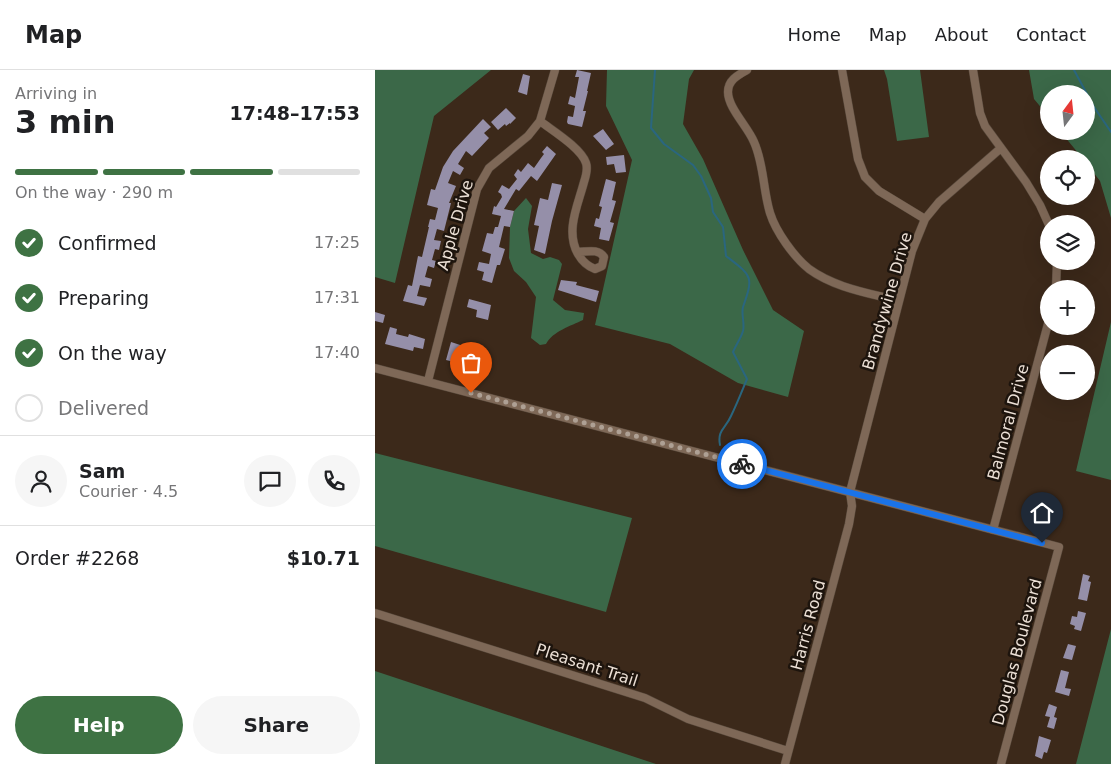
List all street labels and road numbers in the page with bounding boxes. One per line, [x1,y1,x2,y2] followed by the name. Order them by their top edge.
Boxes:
[433,178,477,272] street label: Apple Drive
[858,230,916,372] street label: Brandywine Drive
[983,362,1033,482] street label: Balmoral Drive
[988,577,1046,727] street label: Douglas Boulevard
[787,578,829,672] street label: Harris Road
[534,640,640,690] street label: Pleasant Trail

